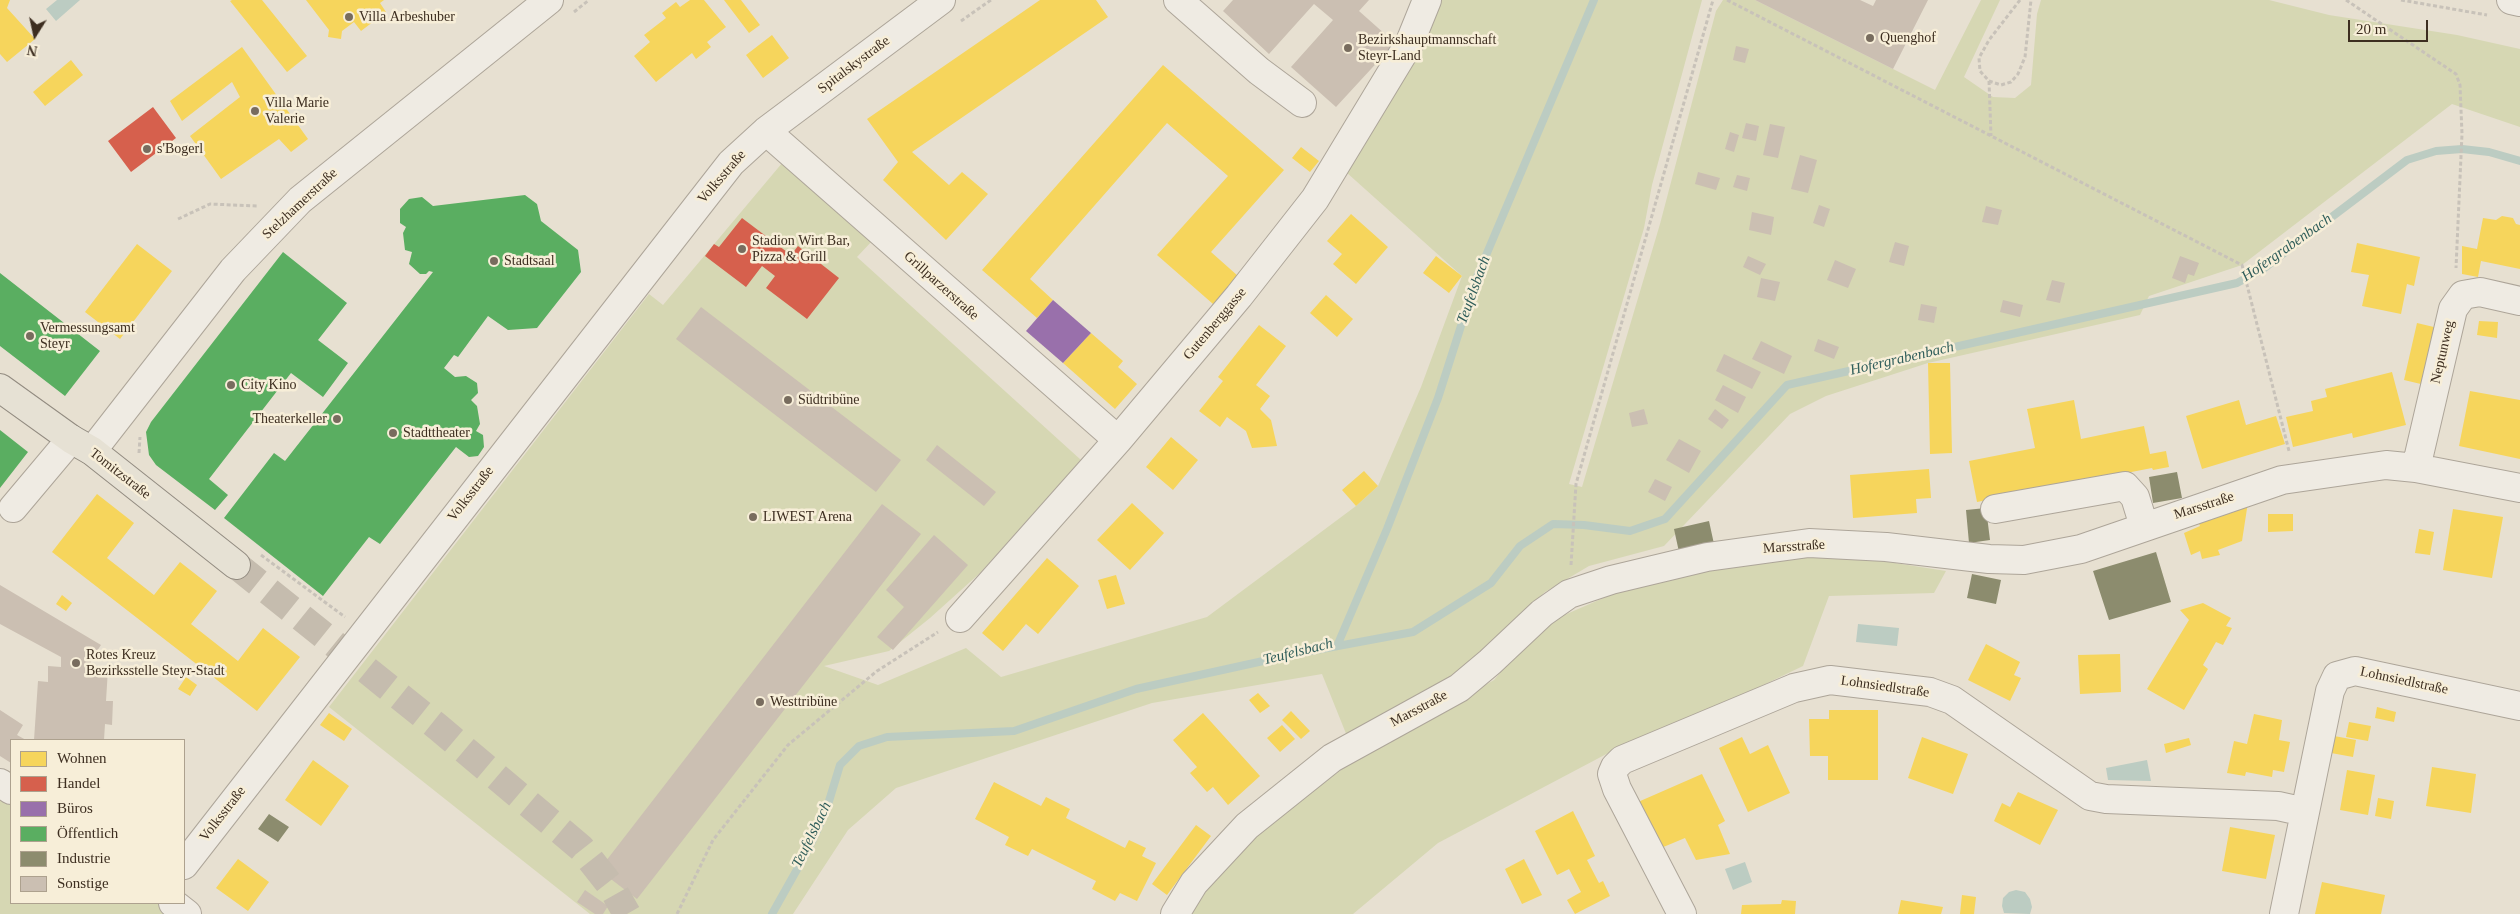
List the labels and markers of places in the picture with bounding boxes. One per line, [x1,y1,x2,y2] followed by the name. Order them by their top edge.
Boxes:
[359,9,455,25] place label: Villa Arbeshuber
[343,11,355,23] marker: Villa Arbeshuber
[1880,30,1936,46] place label: Quenghof
[1358,32,1496,64] place label: Bezirkshauptmannschaft Steyr-Land
[1864,32,1876,44] marker: Quenghof
[1342,42,1354,54] marker: Bezirkshauptmannschaft Steyr-Land
[265,95,329,128] place label: Villa Marie Valerie
[249,105,261,117] marker: Villa Marie Valerie
[157,141,203,157] place label: s'Bogerl
[141,143,153,155] marker: s'Bogerl
[752,233,850,266] place label: Stadion Wirt Bar, Pizza & Grill
[736,243,748,255] marker: Stadion Wirt Bar, Pizza & Grill
[504,253,555,269] place label: Stadtsaal
[488,255,500,267] marker: Stadtsaal
[40,320,135,352] place label: Vermessungsamt Steyr
[24,330,36,342] marker: Vermessungsamt Steyr
[241,377,297,393] place label: City Kino
[225,379,237,391] marker: City Kino
[798,392,859,408] place label: Südtribüne
[782,394,794,406] marker: Südtribüne
[252,411,327,427] place label: Theaterkeller
[331,413,343,425] marker: Theaterkeller
[403,425,470,441] place label: Stadttheater
[387,427,399,439] marker: Stadttheater
[763,509,852,525] place label: LIWEST Arena
[747,511,759,523] marker: LIWEST Arena
[86,647,225,680] place label: Rotes Kreuz Bezirksstelle Steyr-Stadt
[70,657,82,669] marker: Rotes Kreuz Bezirksstelle Steyr-Stadt
[770,694,837,710] place label: Westtribüne
[754,696,766,708] marker: Westtribüne

